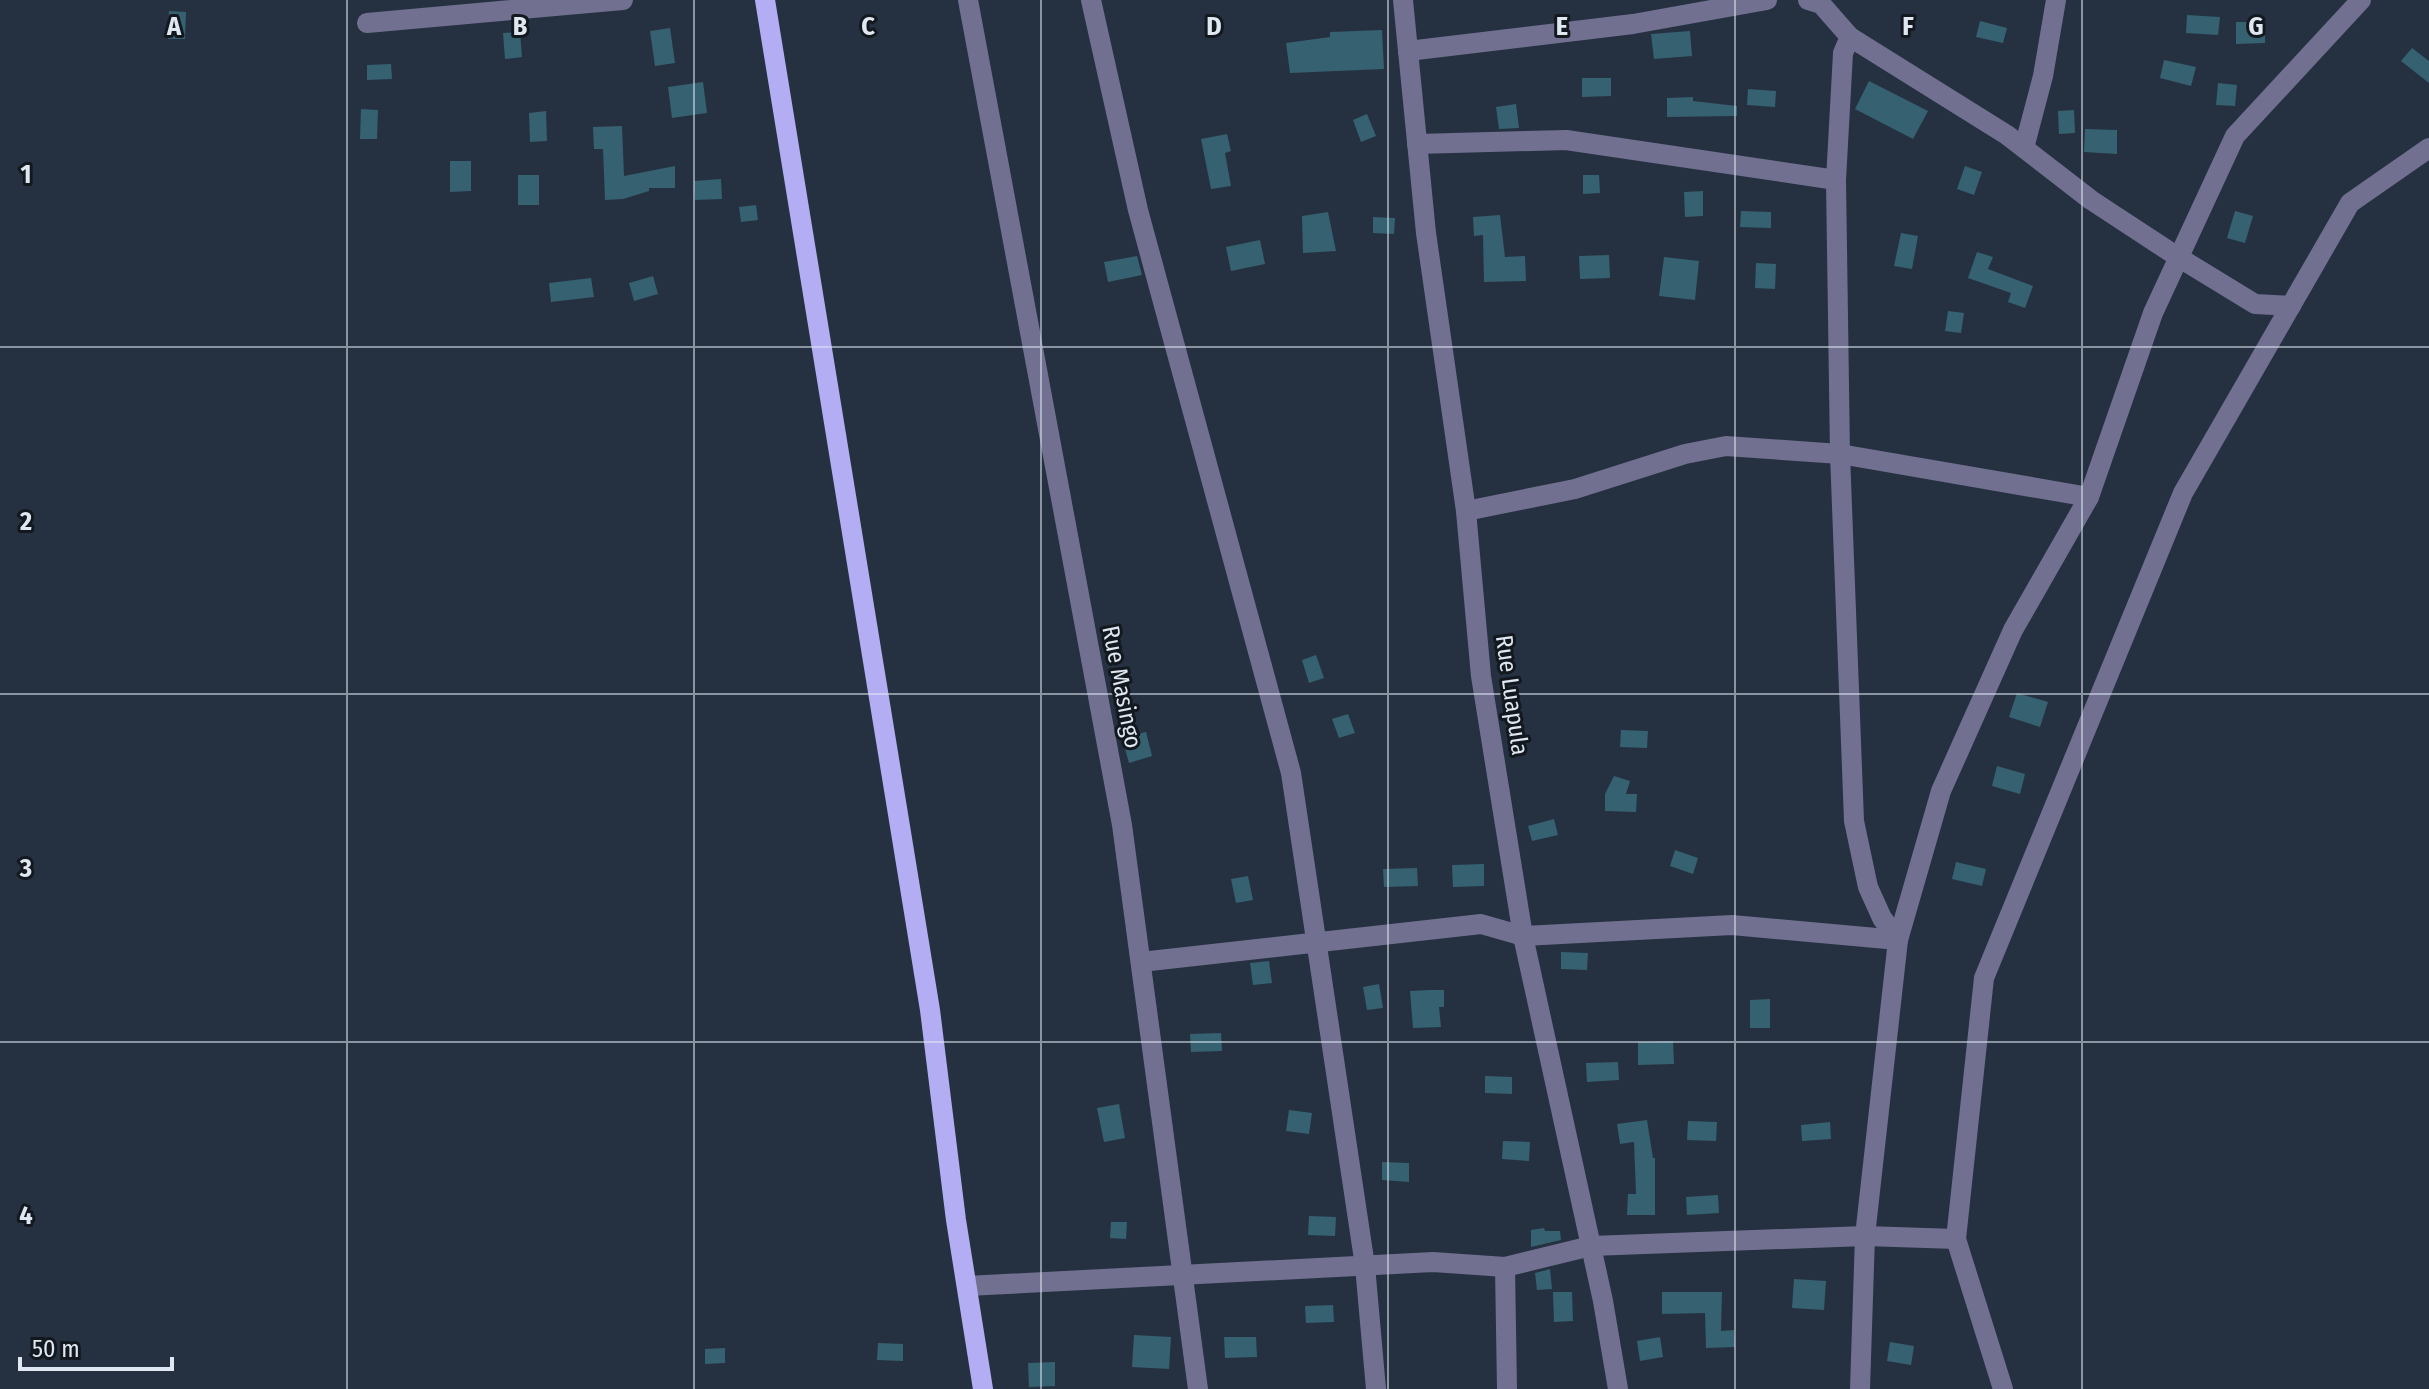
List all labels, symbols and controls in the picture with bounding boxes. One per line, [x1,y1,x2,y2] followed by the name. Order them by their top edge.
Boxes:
[166,11,182,42] text: A
[513,11,528,42] text: B
[861,11,875,42] text: C
[1206,11,1222,42] text: D
[1556,11,1568,42] text: E
[1902,11,1914,42] text: F
[2248,11,2264,42] text: G
[21,159,32,190] text: 1
[19,506,32,537] text: 2
[1096,623,1148,751] street label: Rue Masingo
[1490,633,1534,757] street label: Rue Luapula
[19,853,32,884] text: 3
[19,1200,33,1231] text: 4
[20,1321,172,1371] scale bar
[32,1335,80,1363] text: 50 m

